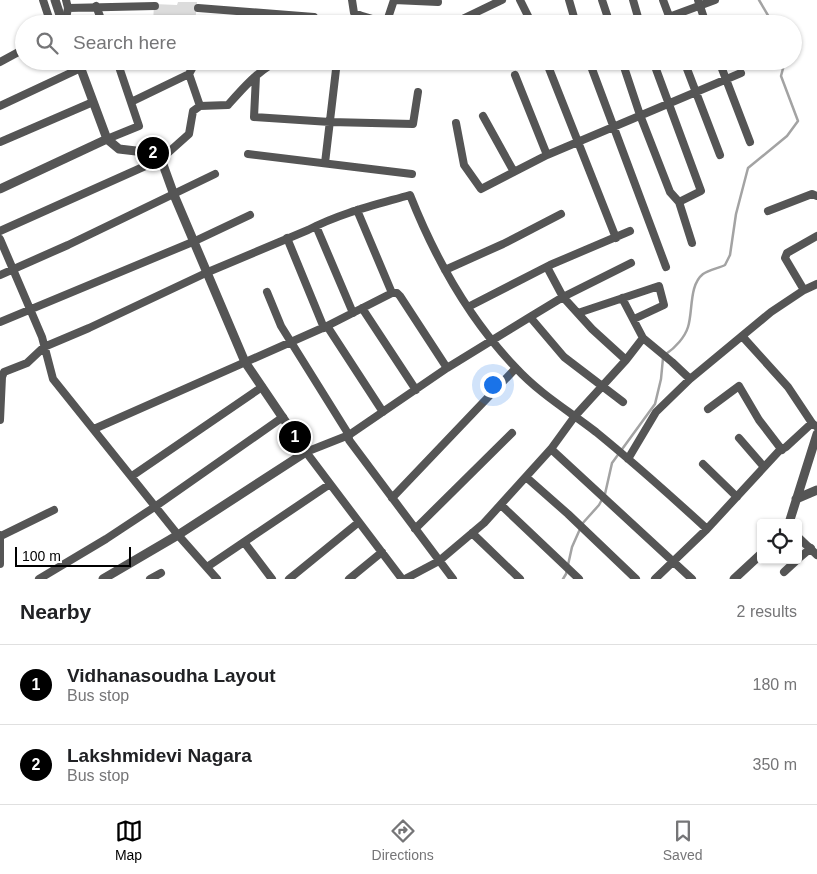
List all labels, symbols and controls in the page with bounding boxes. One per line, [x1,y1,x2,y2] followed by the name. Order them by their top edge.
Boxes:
[15,15,802,70] search box
[33,29,61,57] icon: search
[73,32,177,53] text: Search here
[137,134,169,172] pin: 2
[480,372,506,398] your location
[279,418,311,456] pin: 1
[757,519,802,564] map controls
[757,519,802,564] button: locate
[15,544,131,567] scale bar
[22,548,61,564] text: 100 m
[20,600,91,623] text: Nearby
[737,603,797,620] text: 2 results
[67,665,276,686] text: Vidhanasoudha Layout
[32,676,40,693] text: 1
[753,676,797,693] text: 180 m
[67,687,129,704] text: Bus stop
[67,745,252,766] text: Lakshmidevi Nagara
[32,756,40,773] text: 2
[753,756,797,773] text: 350 m
[67,767,129,784] text: Bus stop
[115,817,143,863] tab: Map
[372,817,434,863] tab: Directions
[663,817,702,863] tab: Saved

